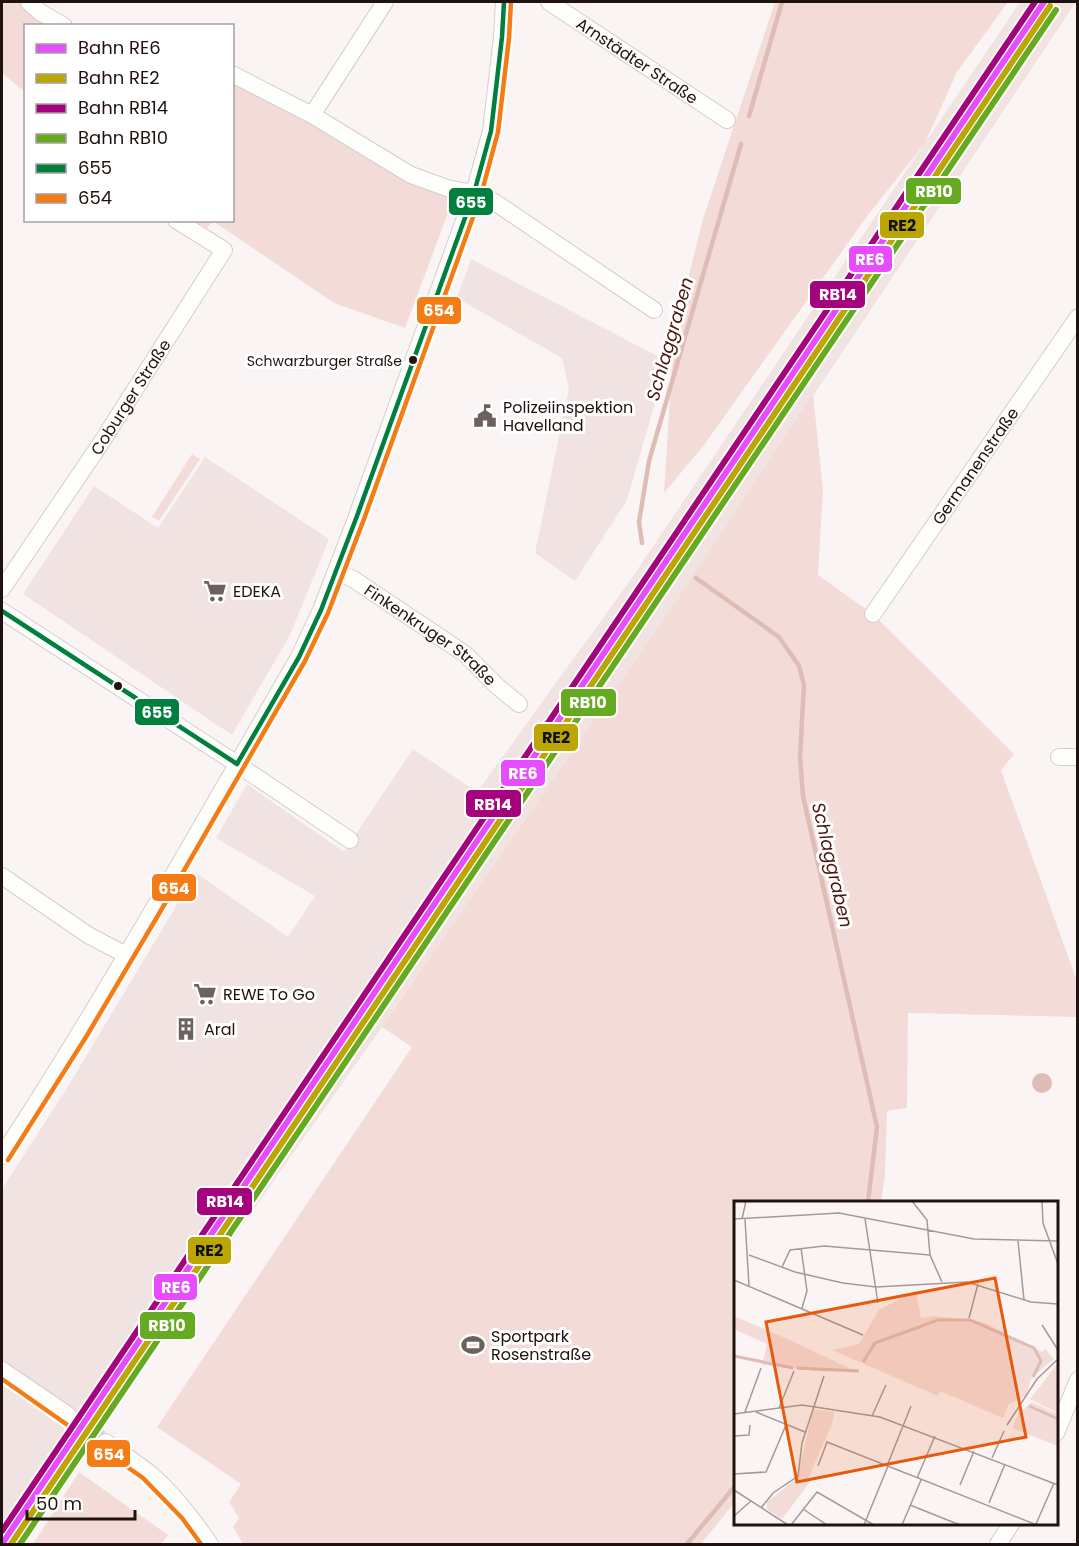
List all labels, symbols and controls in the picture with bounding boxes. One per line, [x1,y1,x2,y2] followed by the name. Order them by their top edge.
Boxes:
[572,12,703,110] street label: Arnstädter Straße
[24,24,234,222] legend
[78,35,161,60] text: Bahn RE6
[78,65,160,90] text: Bahn RE2
[78,95,168,120] text: Bahn RB14
[78,125,168,150] text: Bahn RB10
[78,155,112,180] text: 655
[905,177,962,205] line badge: RB10
[915,180,953,203] text: RB10
[78,185,112,210] text: 654
[448,187,494,216] line badge: 655
[456,191,487,214] text: 655
[879,211,925,239] line badge: RE2
[888,214,916,237] text: RE2
[848,245,893,273] line badge: RE6
[855,248,885,271] text: RE6
[640,274,699,404] water label: Schlaggraben
[809,280,866,309] line badge: RB14
[819,283,857,306] text: RB14
[416,296,462,325] line badge: 654
[423,299,455,322] text: 654
[85,335,176,460] street label: Coburger Straße
[247,351,402,371] place label: Schwarzburger Straße
[407,354,419,366] marker: Schwarzburger Straße
[503,396,633,437] place label: Polizeiinspektion Havelland
[472,403,498,429] public building icon: Polizeiinspektion Havelland
[927,403,1024,529] street label: Germanenstraße
[202,578,228,604] supermarket icon: EDEKA
[360,579,501,691] street label: Finkenkruger Straße
[233,580,281,603] place label: EDEKA
[112,680,124,692] unlabelled marker
[560,688,617,717] line badge: RB10
[569,691,607,714] text: RB10
[134,698,180,726] line badge: 655
[142,701,173,724] text: 655
[533,723,579,752] line badge: RE2
[542,726,570,749] text: RE2
[500,759,546,787] line badge: RE6
[508,762,538,785] text: RE6
[465,789,522,818] line badge: RB14
[474,793,512,816] text: RB14
[806,800,859,930] water label: Schlaggraben
[151,873,197,902] line badge: 654
[158,877,190,900] text: 654
[192,981,218,1007] supermarket icon: REWE To Go
[223,983,315,1006] place label: REWE To Go
[173,1016,199,1042] building icon: Aral
[204,1018,236,1041] place label: Aral
[196,1187,253,1216] line badge: RB14
[206,1190,244,1213] text: RB14
[734,1201,1058,1525] inset map
[187,1236,232,1265] line badge: RE2
[195,1239,223,1262] text: RE2
[153,1273,198,1301] line badge: RE6
[161,1276,191,1299] text: RE6
[139,1311,196,1340] line badge: RB10
[148,1314,186,1337] text: RB10
[491,1325,591,1366] place label: Sportpark Rosenstraße
[460,1332,486,1358] sports icon: Sportpark Rosenstraße
[86,1439,131,1468] line badge: 654
[93,1443,125,1466] text: 654
[27,1483,135,1521] scale bar
[36,1491,82,1516] text: 50 m

